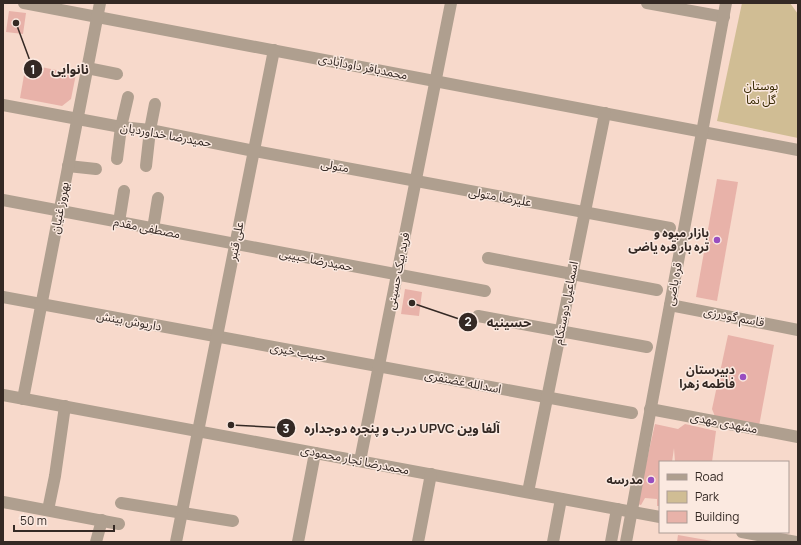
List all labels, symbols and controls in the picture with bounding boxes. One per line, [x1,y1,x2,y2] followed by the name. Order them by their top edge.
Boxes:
[317,50,409,83] street label: محمدباقر داودآبادی
[23,57,97,82] callout: نانوایی
[51,60,89,78] text: نانوایی
[30,61,36,78] text: 1
[744,77,778,108] park label: بوستان گل نما
[119,118,213,151] street label: حمیدرضا خداوردیان
[320,155,351,176] street label: متولی
[46,180,73,235] street label: بهروز غنیان
[467,183,533,210] street label: علیرضا متولی
[112,213,182,243] street label: مصطفی مقدم
[223,220,248,263] street label: علی قنبر
[628,224,710,255] place label: بازار میوه و تره بار قره یاضی
[382,231,413,311] street label: فرید بیک حسینی
[712,235,722,245] marker: بازار میوه و تره بار قره یاضی
[278,244,354,275] street label: حمیدرضا حبیبی
[549,260,583,346] street label: اسماعیل دوستکام
[661,261,686,307] street label: قره یاضی
[702,302,766,332] street label: قاسم گودرزی
[95,306,163,335] street label: داریوش بینش
[458,310,539,335] callout: حسینیه
[464,313,472,330] text: 2
[487,313,531,331] text: حسینیه
[269,338,327,365] street label: حبیب خیری
[679,361,735,392] place label: دبیرستان فاطمه زهرا
[423,366,503,397] street label: اسدالله غضنفری
[738,372,748,382] marker: دبیرستان فاطمه زهرا
[689,408,759,437] street label: مشهدی مهدی
[276,416,508,441] callout: درب و پنجره دوجداره UPVC آلفا وین
[304,419,501,437] text: درب و پنجره دوجداره UPVC آلفا وین
[283,420,290,437] text: 3
[299,441,411,478] street label: محمدرضا نجار محمودی
[659,461,789,533] legend
[695,468,723,485] text: Road
[607,471,643,488] place label: مدرسه
[646,475,656,485] marker: مدرسه
[695,488,720,505] text: Park
[14,507,114,533] scale bar
[695,508,739,525] text: Building
[20,512,47,529] text: 50 m

